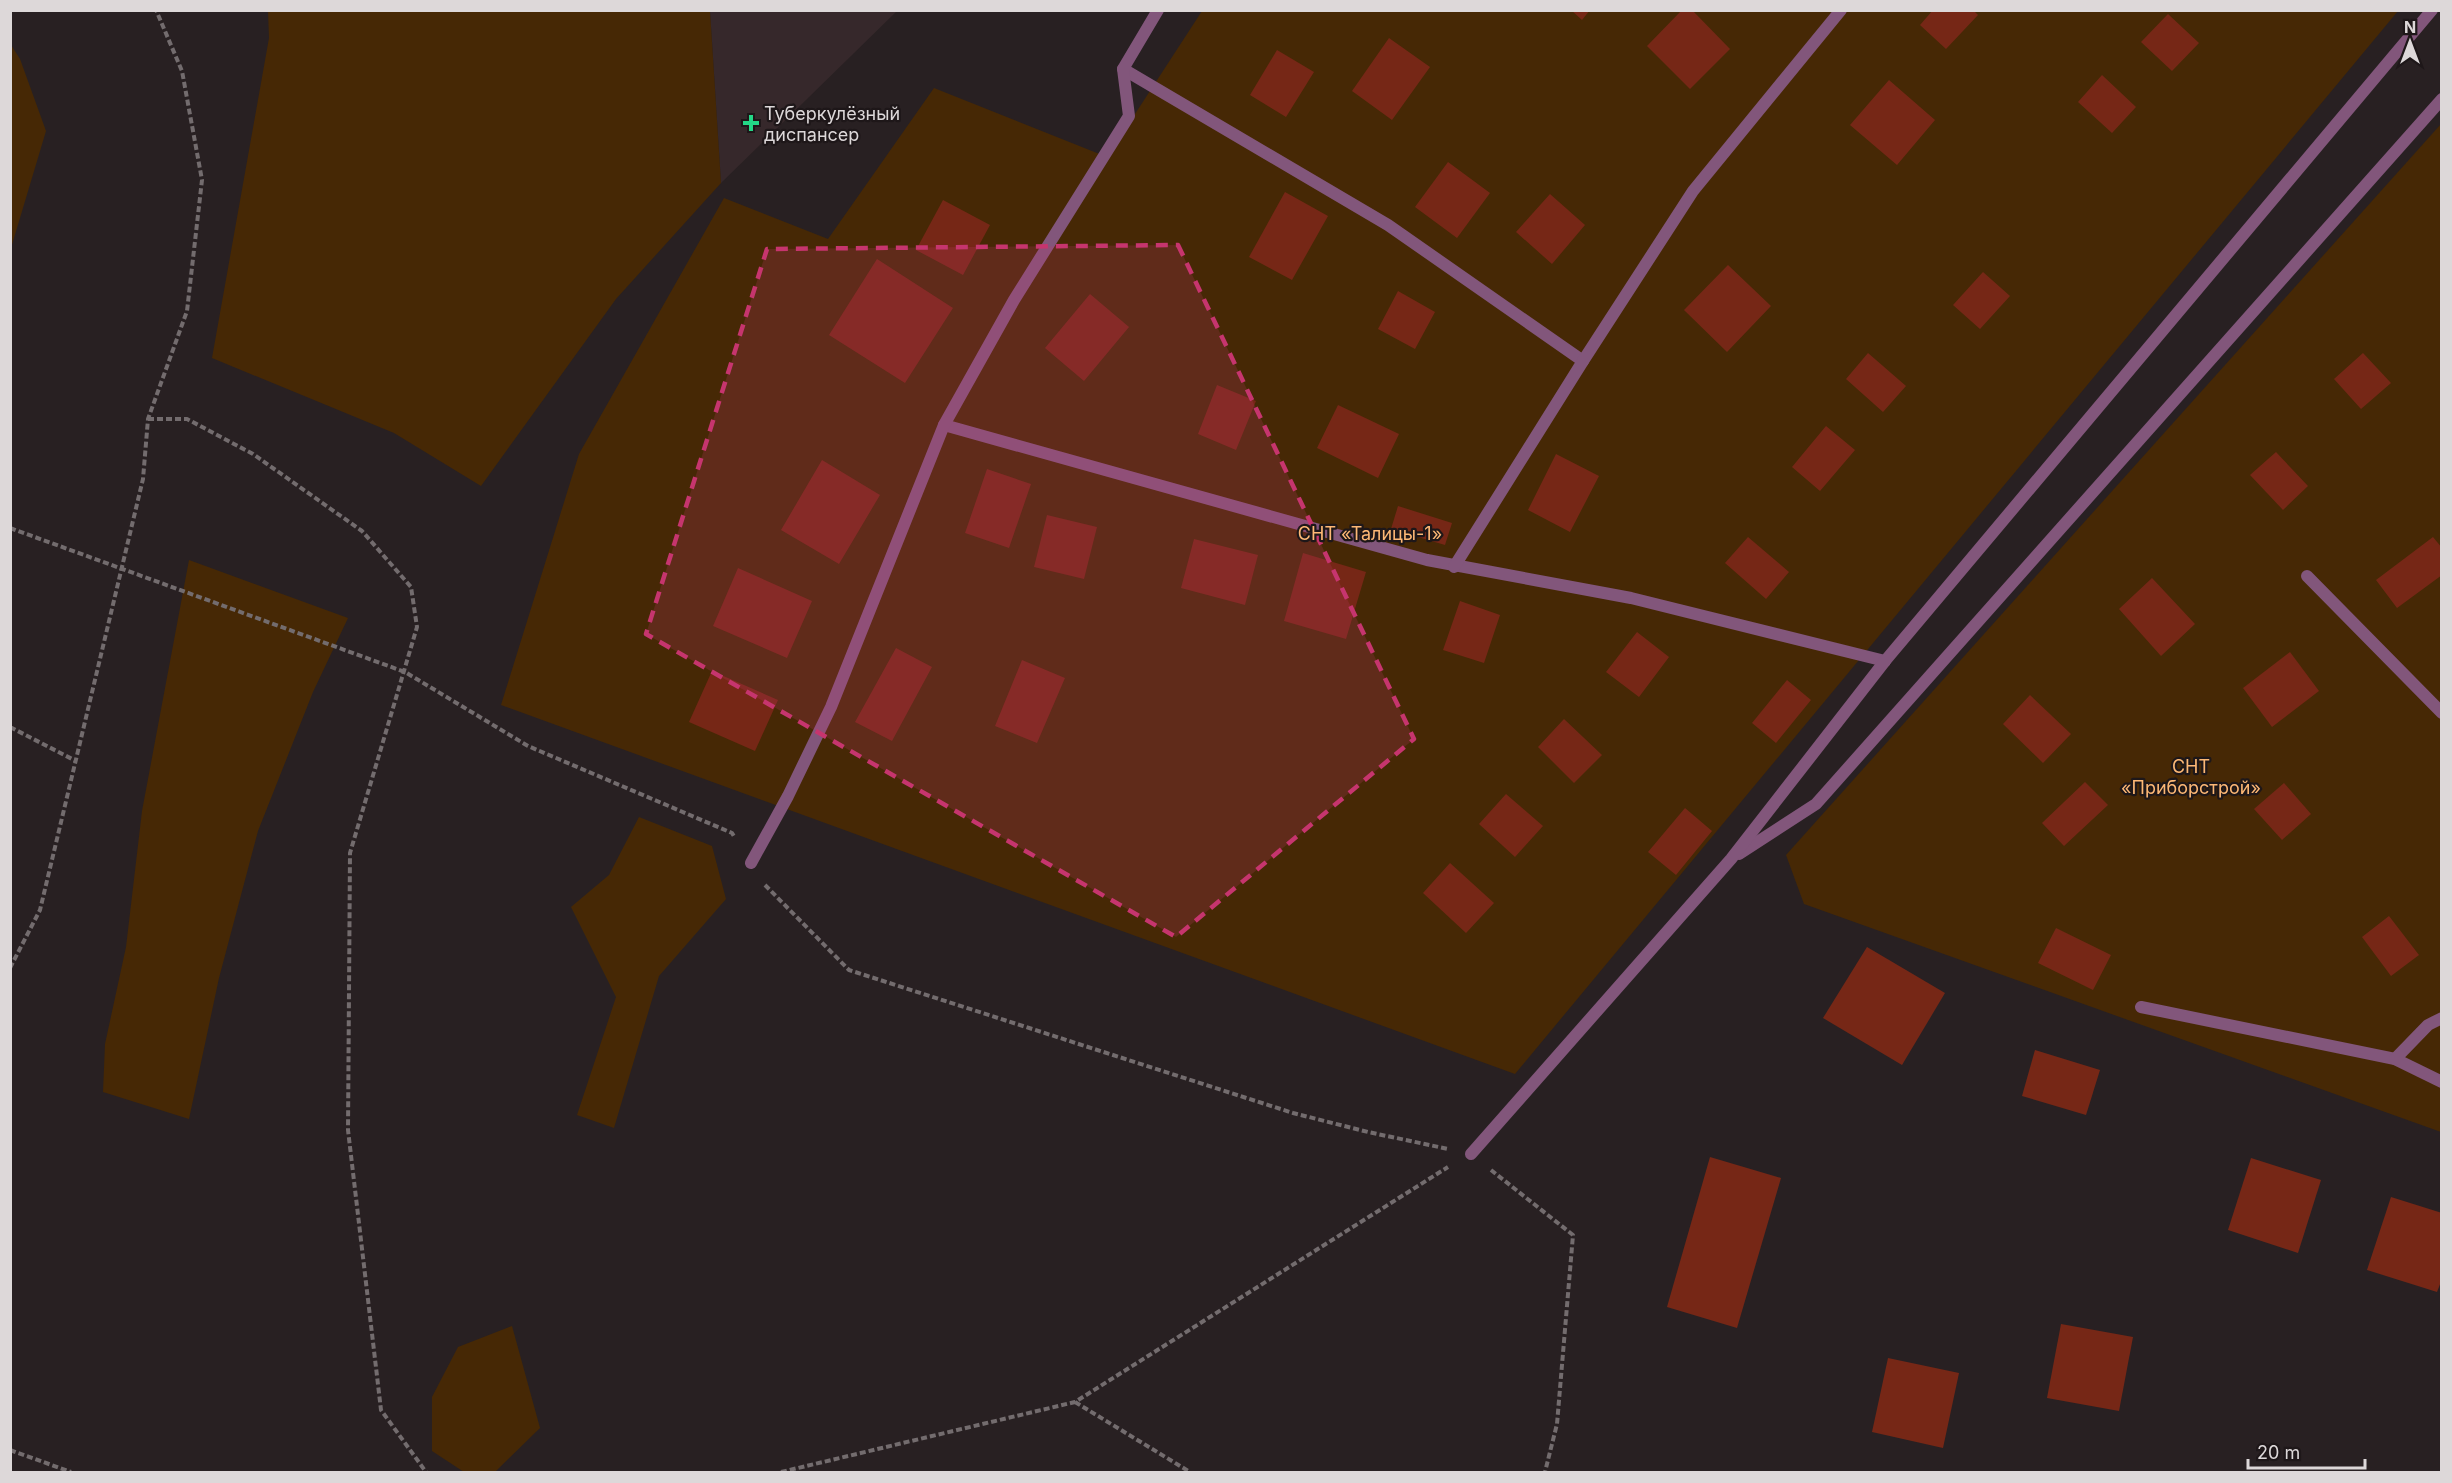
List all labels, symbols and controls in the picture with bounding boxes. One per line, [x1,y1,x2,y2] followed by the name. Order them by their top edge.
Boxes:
[2380,12,2440,72] north arrow
[2404,17,2416,37] text: N
[764,103,900,145] place label: Туберкулёзный диспансер
[742,114,760,132] marker: Туберкулёзный диспансер
[1298,523,1442,544] park label: СНТ «Талицы-1»
[2121,756,2261,798] park label: СНТ «Приборстрой»
[2248,1432,2365,1470] scale bar
[2257,1442,2300,1463] text: 20 m

